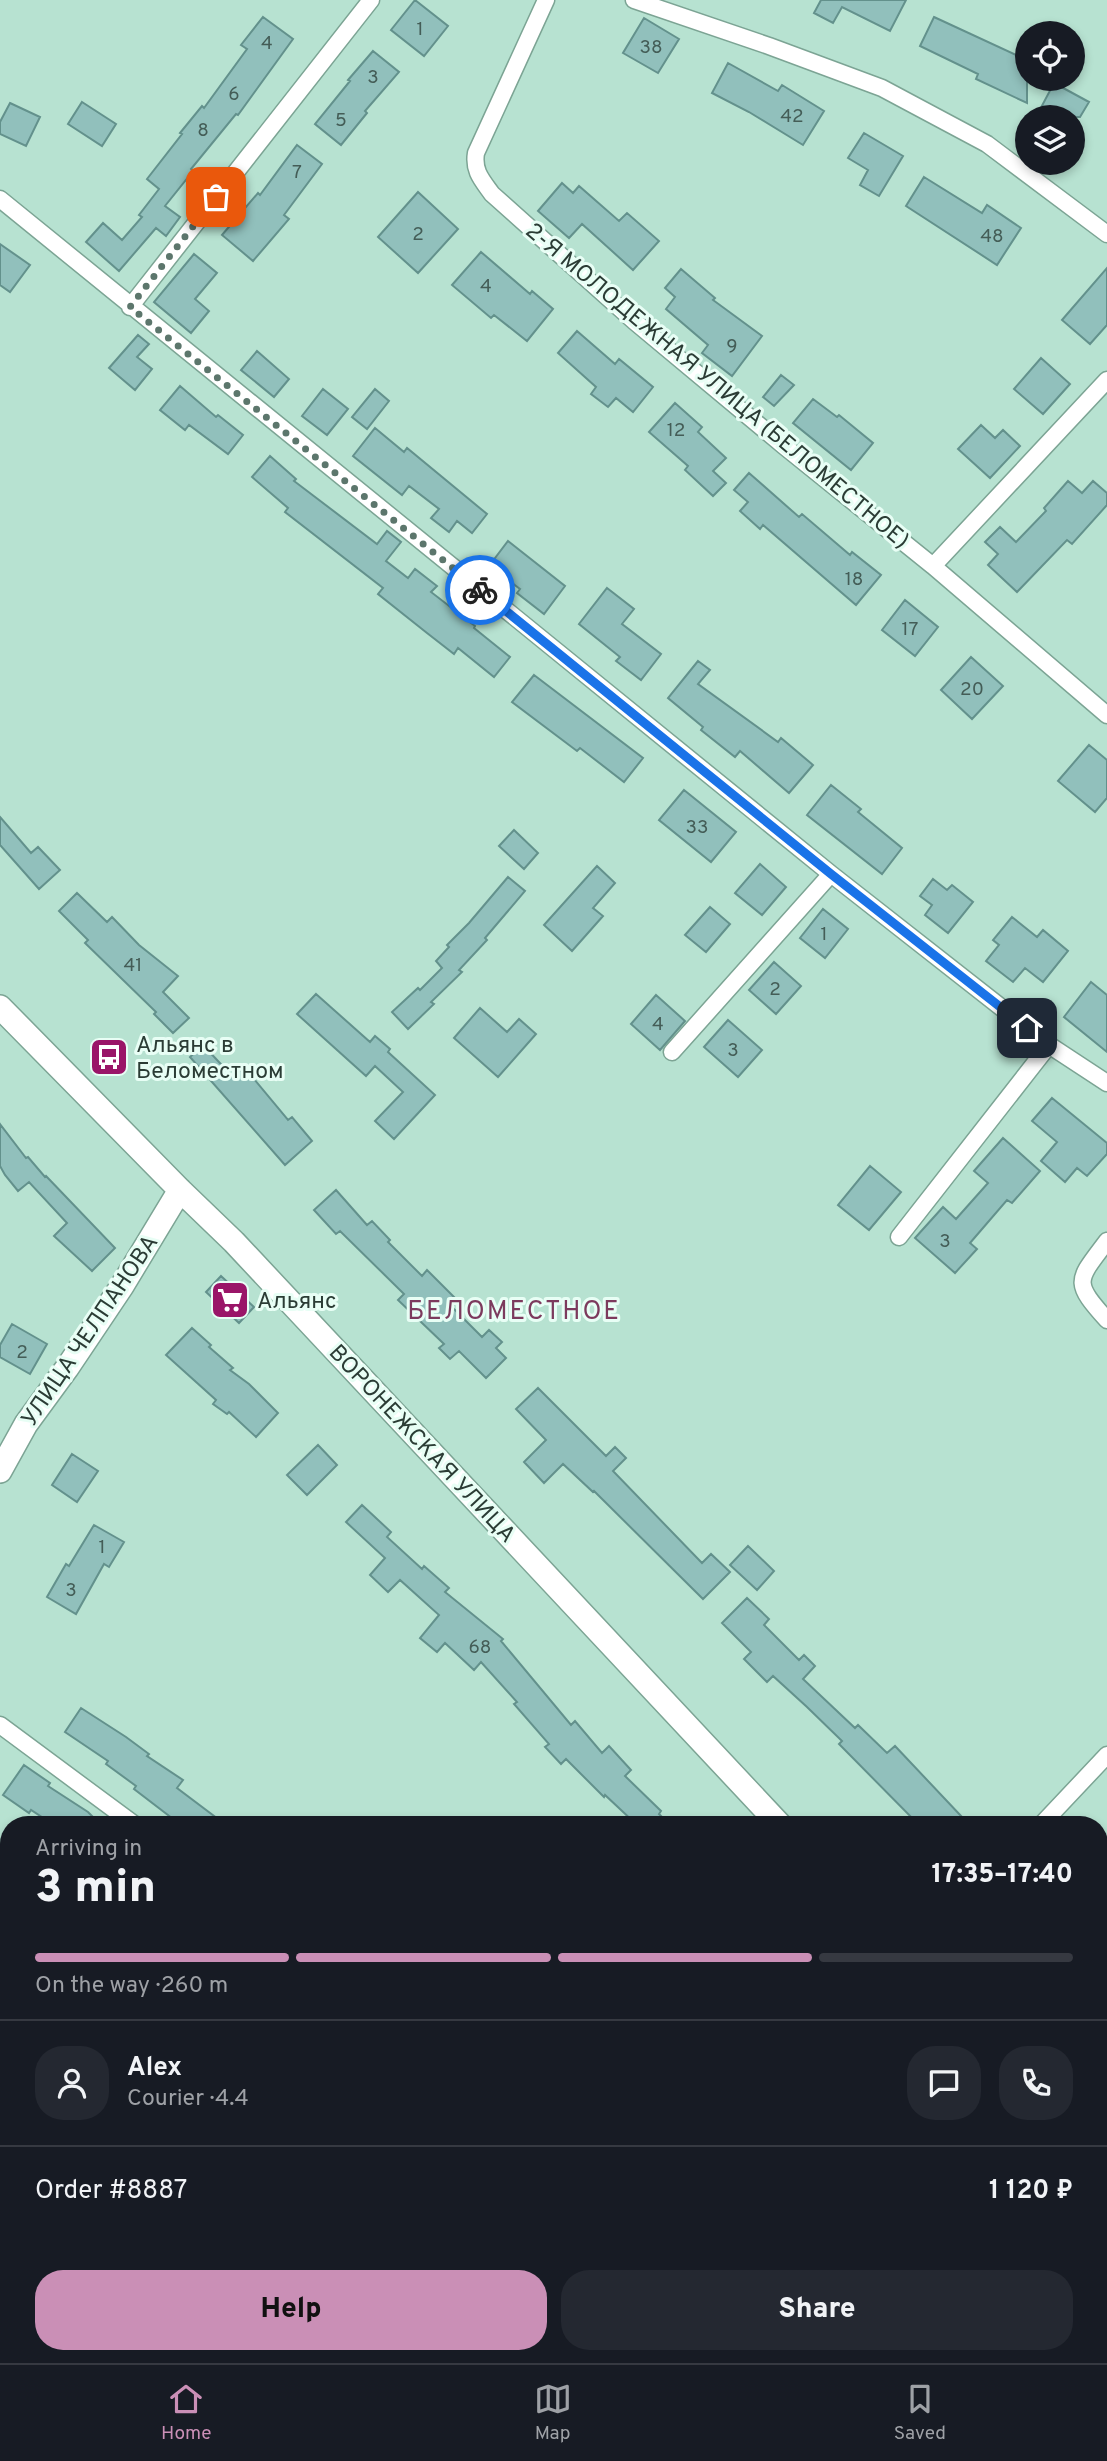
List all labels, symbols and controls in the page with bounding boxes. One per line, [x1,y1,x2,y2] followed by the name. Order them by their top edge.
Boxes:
[416,18,424,42] house number: 1
[1015,21,1085,175] map controls
[1015,21,1085,91] button: locate
[261,32,273,56] house number: 4
[639,36,663,60] house number: 38
[367,66,379,90] house number: 3
[228,83,240,107] house number: 6
[780,105,804,129] house number: 42
[1015,105,1085,175] button: layers
[335,109,347,133] house number: 5
[197,119,209,143] house number: 8
[292,161,302,185] house number: 7
[186,167,246,227] pin
[197,178,235,216] icon: bag
[518,218,914,556] street label: 2-Я МОЛОДЕЖНАЯ УЛИЦА (БЕЛОМЕСТНОЕ)
[412,223,424,247] house number: 2
[980,225,1004,249] house number: 48
[480,275,492,299] house number: 4
[726,335,738,359] house number: 9
[667,419,685,443] house number: 12
[445,555,515,625] courier
[845,568,863,592] house number: 18
[461,571,499,609] icon: bike
[902,618,919,642] house number: 17
[960,678,984,702] house number: 20
[686,816,708,840] house number: 33
[820,923,828,947] house number: 1
[124,954,142,978] house number: 41
[769,978,781,1002] house number: 2
[997,998,1057,1058] pin
[1008,1009,1046,1047] icon: home
[652,1013,664,1037] house number: 4
[136,1032,284,1087] place label: Альянс в Беломестном
[88,1036,130,1078] bus stop icon: Альянс в Беломестном
[727,1039,739,1063] house number: 3
[16,1230,166,1433] street label: УЛИЦА ЧЕЛПАНОВА
[939,1230,951,1254] house number: 3
[209,1279,251,1321] supermarket icon: Альянс
[257,1288,337,1317] place label: Альянс
[407,1296,621,1329] district label: БЕЛОМЕСТНОЕ
[321,1339,521,1550] street label: ВОРОНЕЖСКАЯ УЛИЦА
[16,1341,28,1365] house number: 2
[98,1536,106,1560] house number: 1
[65,1579,77,1603] house number: 3
[469,1636,491,1660] house number: 68
[35,1835,142,1864] text: Arriving in
[931,1859,1073,1892] text: 17:35–17:40
[35,1860,156,1919] text: 3 min
[35,1972,228,2001] text: On the way · 260 m
[35,2046,109,2120] button: person
[907,2046,981,2120] button: chat
[999,2046,1073,2120] button: phone
[127,2052,182,2085] text: Alex
[127,2085,249,2114] text: Courier · 4.4
[35,2175,187,2208] text: Order #8887
[989,2175,1073,2208] text: 1 120 ₽
[35,2270,547,2350] button: Help
[561,2270,1073,2350] button: Share
[161,2380,212,2446] tab: Home
[534,2380,572,2446] tab: Map
[894,2380,946,2446] tab: Saved

